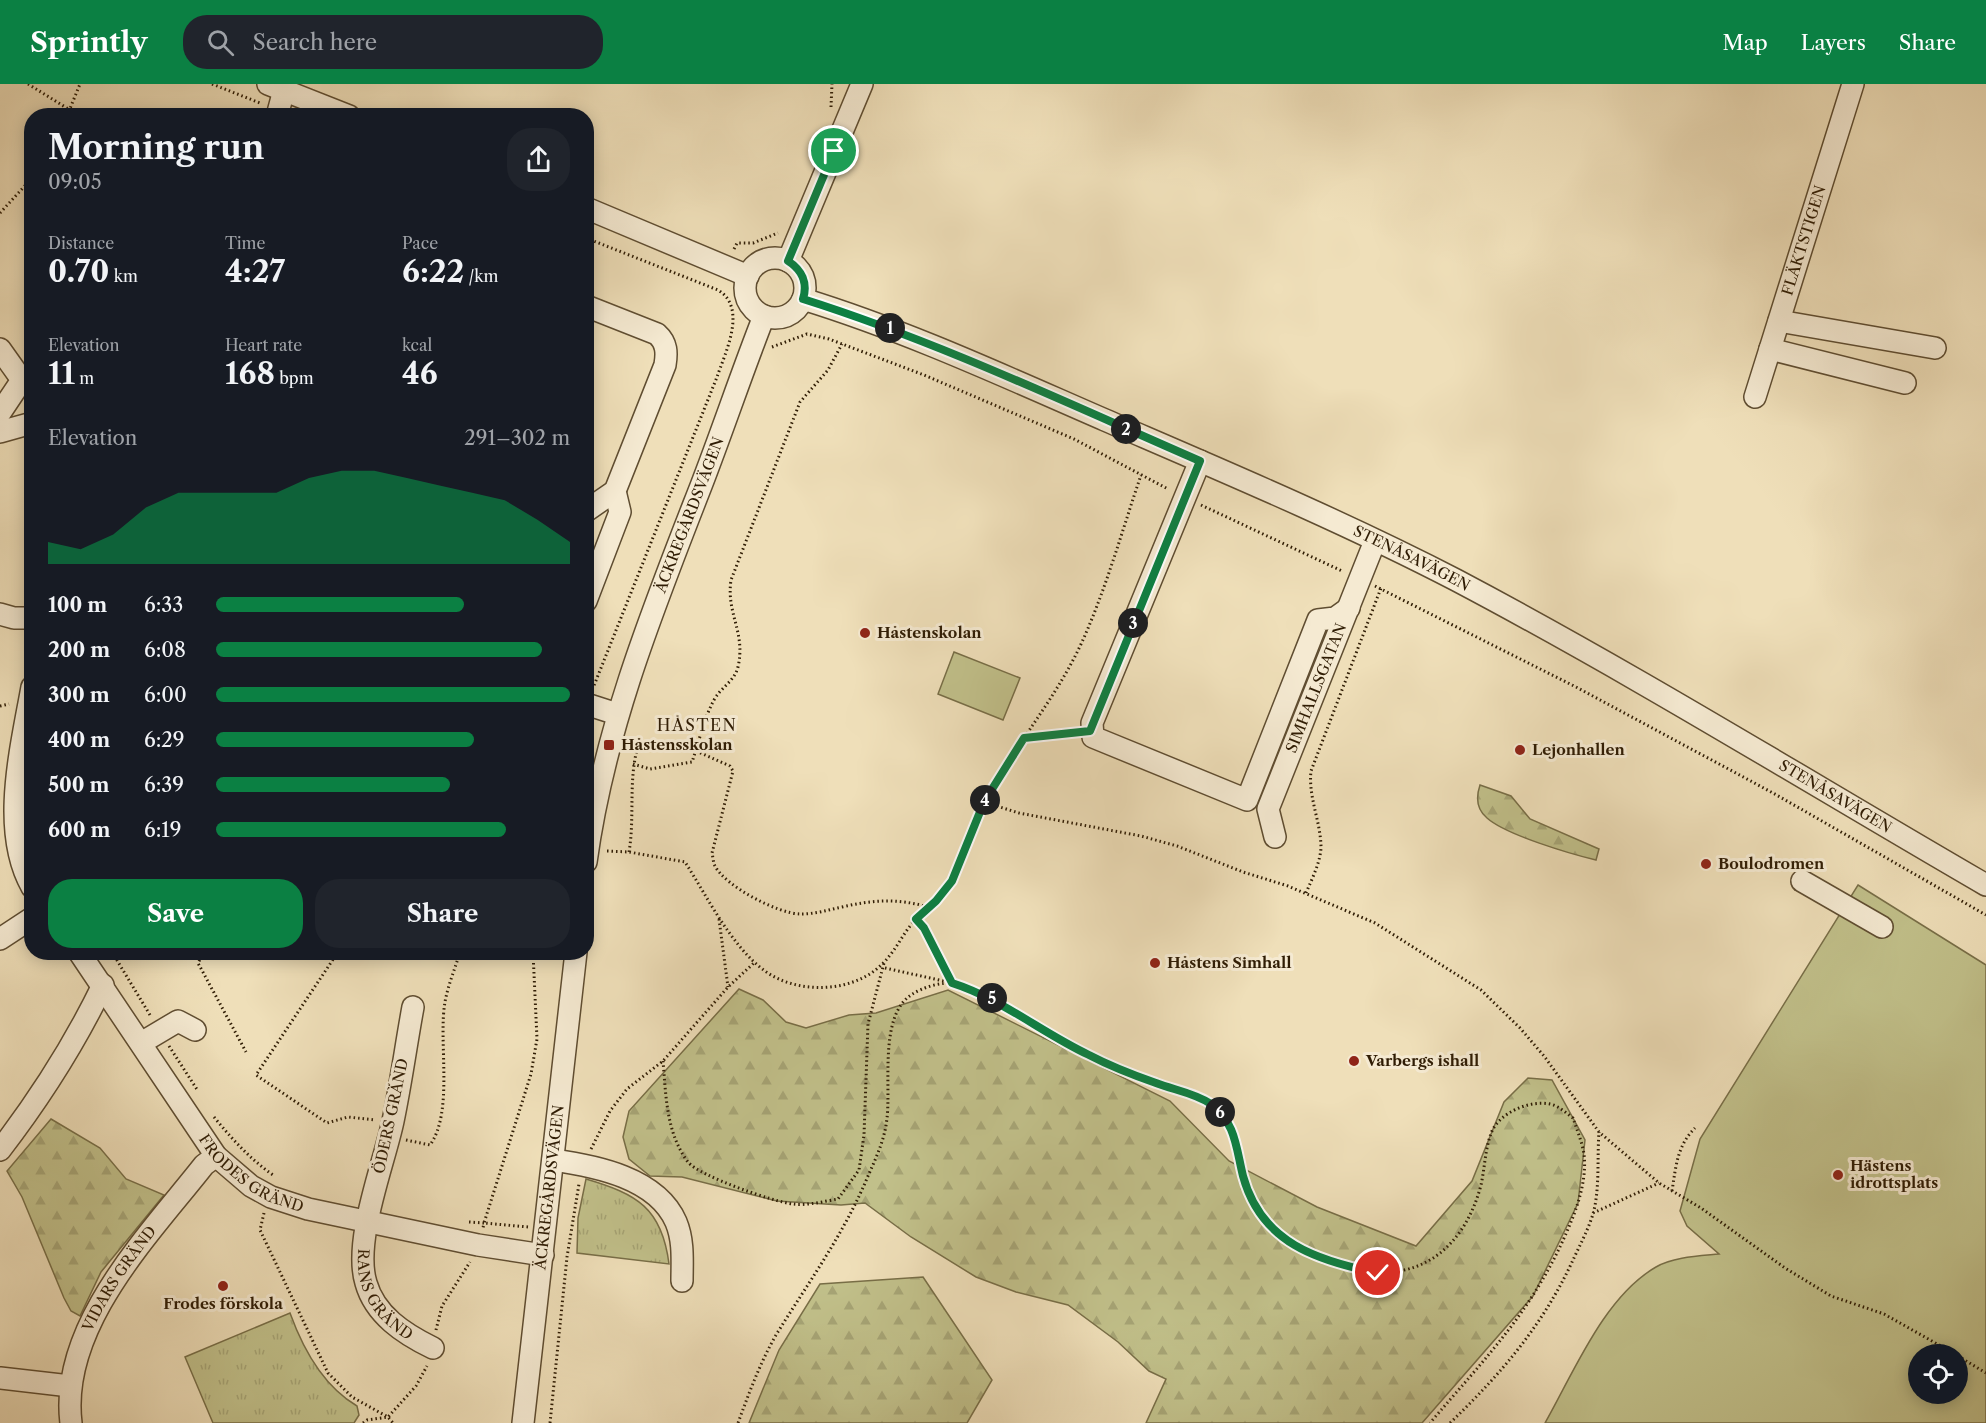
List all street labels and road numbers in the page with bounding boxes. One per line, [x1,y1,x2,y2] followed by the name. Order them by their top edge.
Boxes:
[1777,183,1830,298] street label: FLÄKTSTIGEN
[650,434,728,596] street label: ÄCKREGÅRDSVÄGEN
[1351,521,1474,595] street label: STENÅSAVÄGEN
[1281,620,1350,756] street label: SIMHALLSGATAN
[1776,755,1895,837] street label: STENÅSAVÄGEN
[369,1057,412,1175] street label: ÖDERS GRÄND
[530,1104,568,1272] street label: ÄCKREGÅRDSVÄGEN
[195,1130,306,1216] street label: FRODES GRÄND
[78,1222,160,1335] street label: VIDARS GRÄND
[354,1248,417,1344] street label: RANS GRÄND

